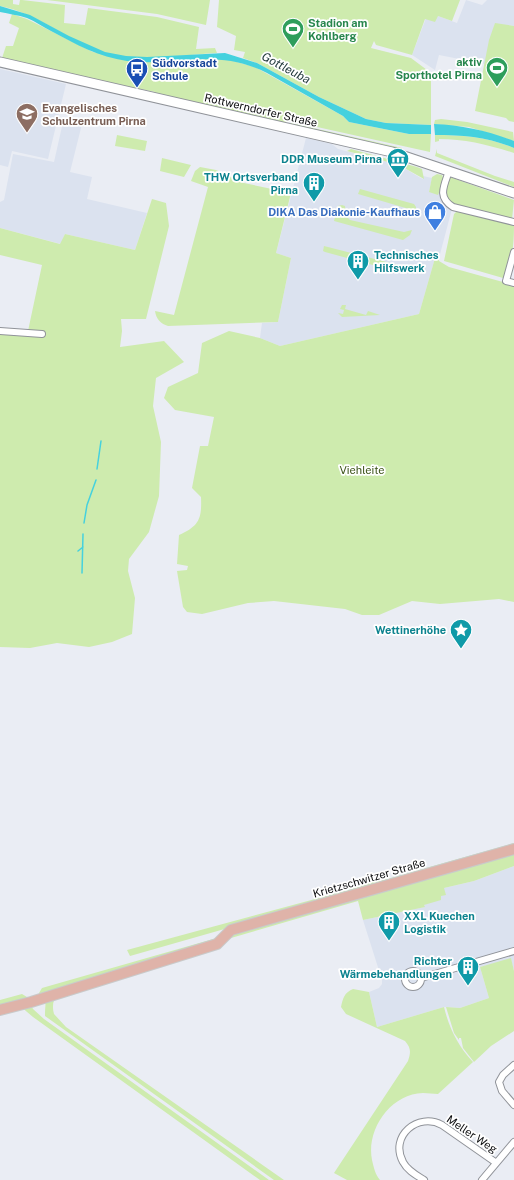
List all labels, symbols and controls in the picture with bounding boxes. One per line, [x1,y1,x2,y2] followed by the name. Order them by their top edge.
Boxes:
[280,16,306,49] sports icon: Stadion am Kohlberg
[308,17,367,42] place label: Stadion am Kohlberg
[259,49,313,87] water label: Gottleuba
[484,55,510,88] sports icon: aktiv Sporthotel Pirna
[124,56,150,89] bus stop icon: Südvorstadt Schule
[395,56,482,81] place label: aktiv Sporthotel Pirna
[152,57,218,82] place label: Südvorstadt Schule
[203,91,319,129] street label: Rottwerndorfer Straße
[14,101,40,134] school or university icon: Evangelisches Schulzentrum Pirna
[42,102,146,127] place label: Evangelisches Schulzentrum Pirna
[385,146,411,179] museum icon: DDR Museum Pirna
[281,153,382,165] place label: DDR Museum Pirna
[301,170,327,203] building icon: THW Ortsverband Pirna
[204,171,298,196] place label: THW Ortsverband Pirna
[422,199,448,232] shop icon: DIKA Das Diakonie-Kaufhaus
[268,206,420,218] place label: DIKA Das Diakonie-Kaufhaus
[345,248,371,281] building icon: Technisches Hilfswerk
[374,249,439,274] place label: Technisches Hilfswerk
[339,464,385,476] park label: Viehleite
[448,617,474,650] place icon: Wettinerhöhe
[375,624,446,636] place label: Wettinerhöhe
[312,856,426,900] street label: Krietzschwitzer Straße
[376,909,402,942] building icon: XXL Kuechen Logistik
[404,910,475,935] place label: XXL Kuechen Logistik
[455,954,481,987] building icon: Richter Wärmebehandlungen
[340,955,452,980] place label: Richter Wärmebehandlungen
[445,1113,500,1155] street label: Meller Weg

